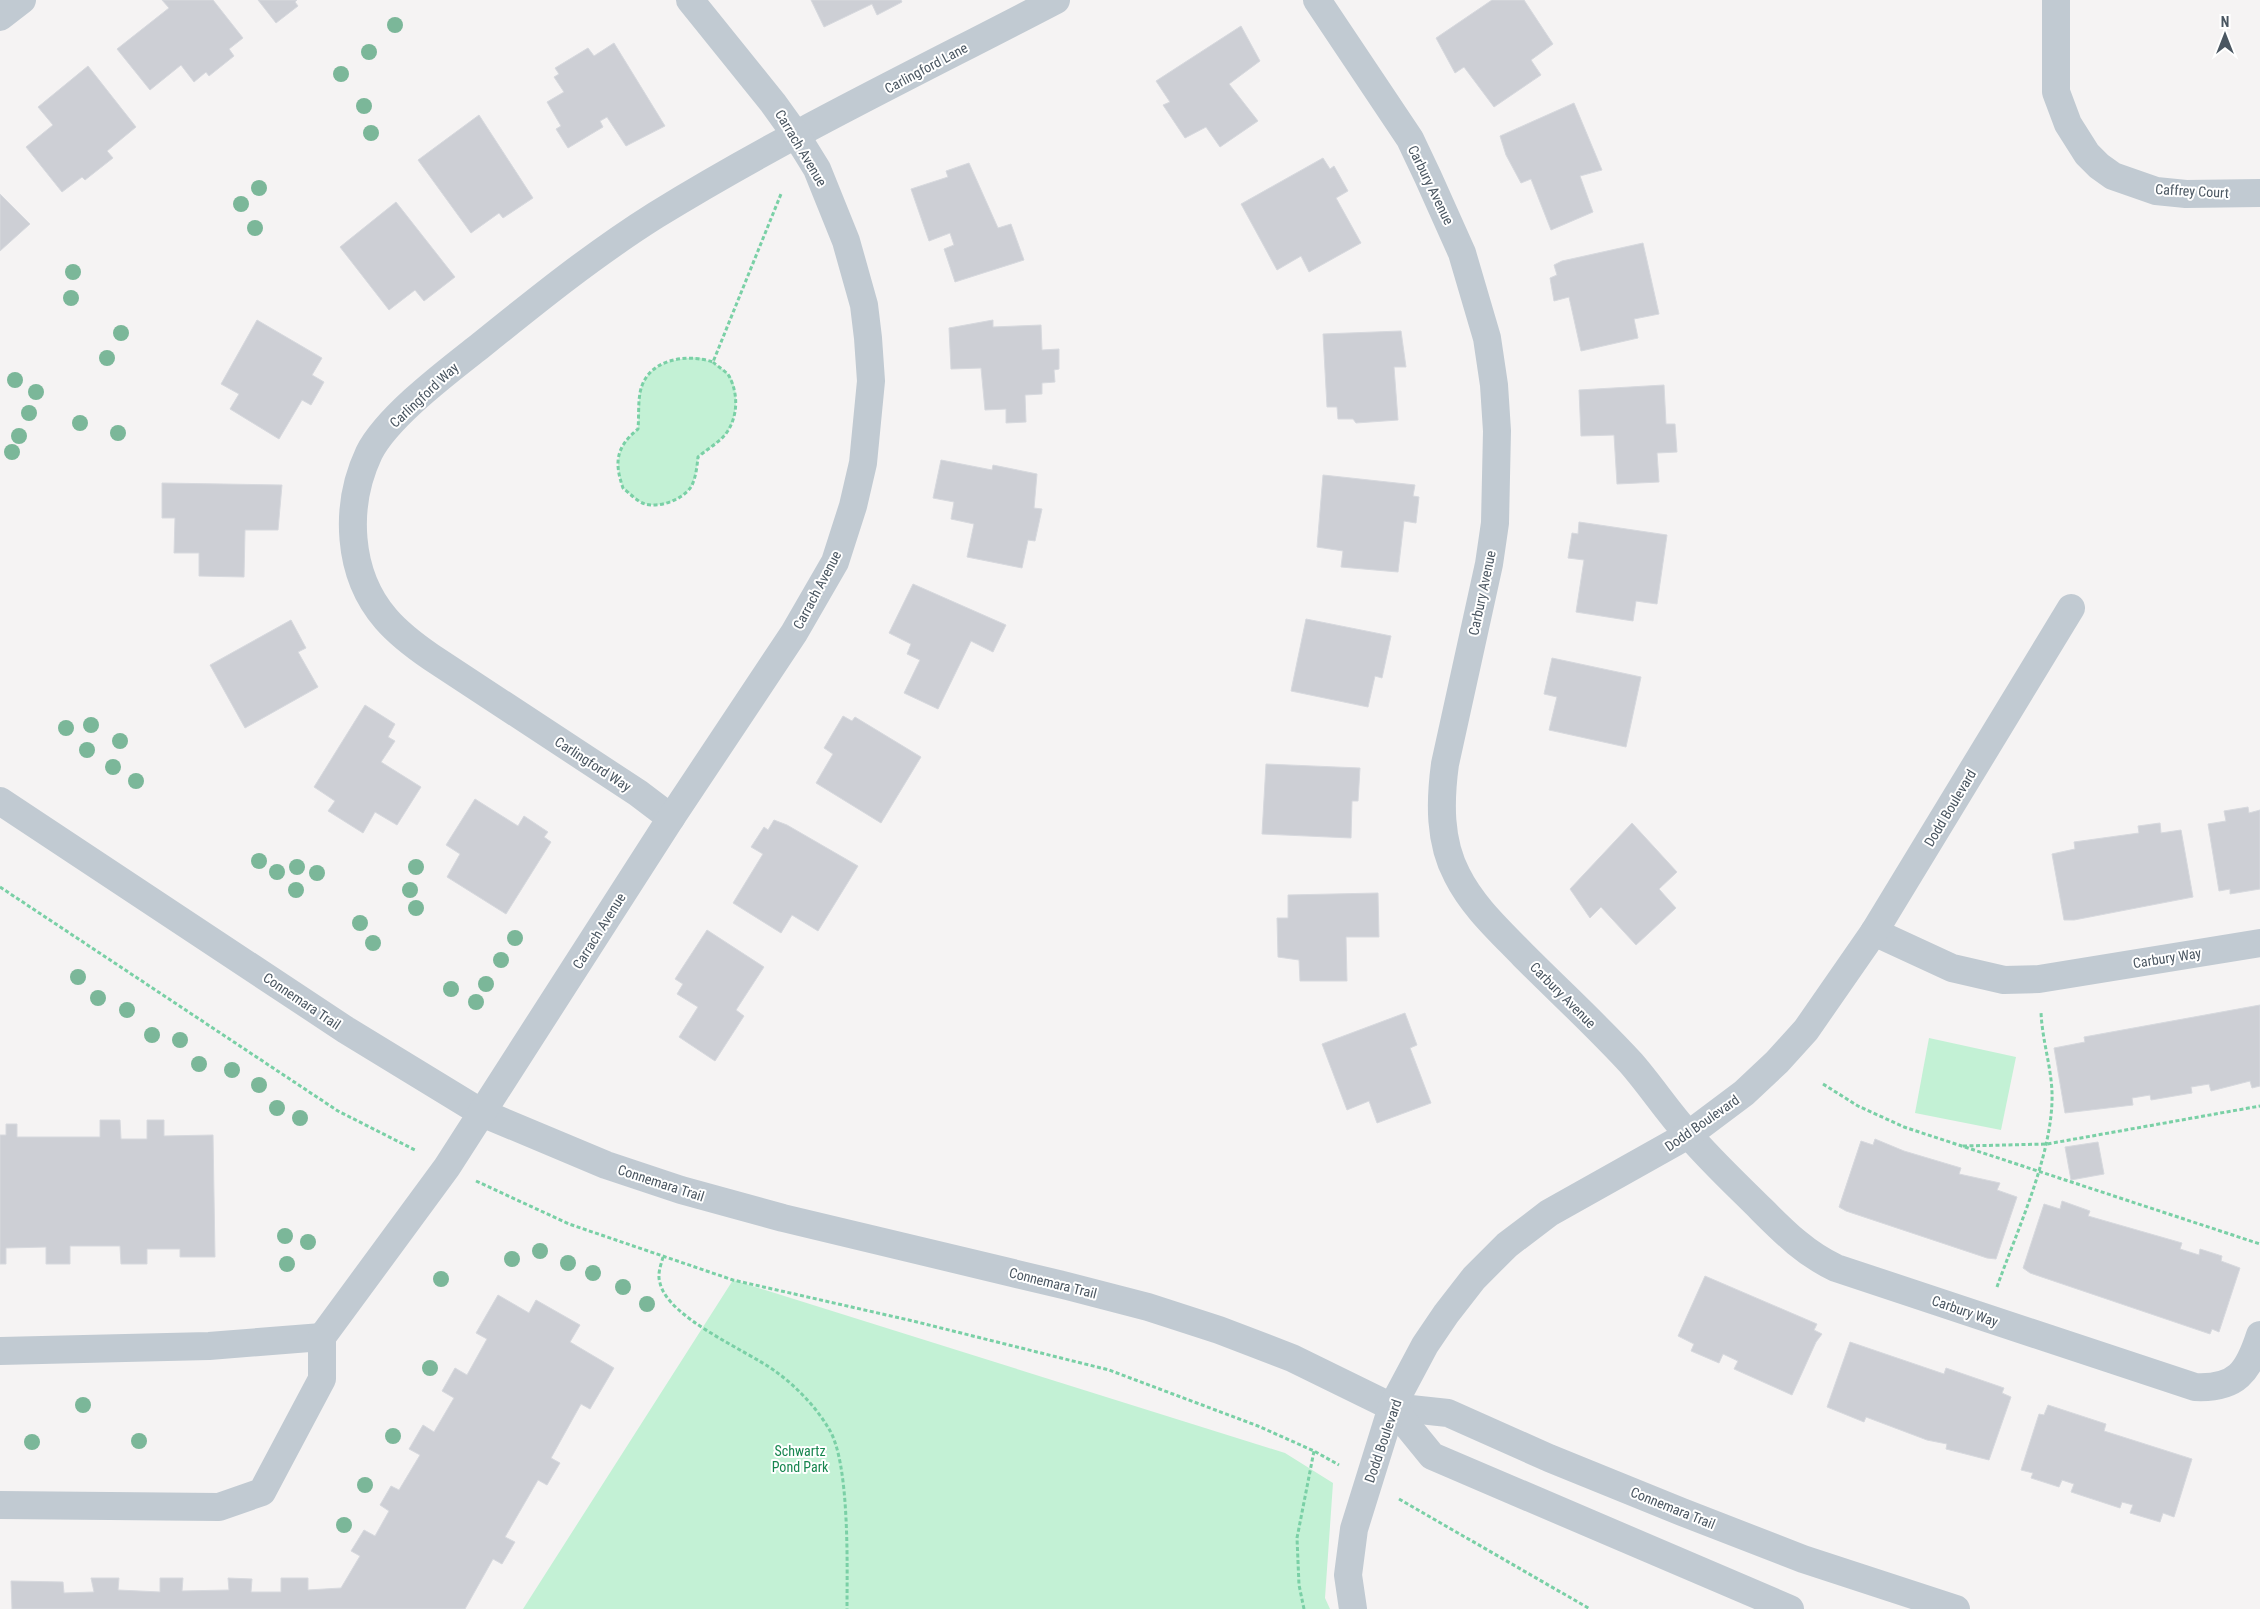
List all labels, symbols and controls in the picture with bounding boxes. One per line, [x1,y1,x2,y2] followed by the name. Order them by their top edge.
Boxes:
[2200,10,2250,60] north arrow
[2221,14,2229,30] text: N
[882,39,971,97] street label: Carlingford Lane
[772,107,830,190] street label: Carrach Avenue
[1405,143,1457,228] street label: Carbury Avenue
[2155,181,2229,201] street label: Caffrey Court
[386,359,462,431] street label: Carlingford Way
[790,548,845,632] street label: Carrach Avenue
[1465,549,1499,637] street label: Carbury Avenue
[552,733,634,795] street label: Carlingford Way
[1921,767,1979,849] street label: Dodd Boulevard
[569,890,629,972] street label: Carrach Avenue
[2132,945,2202,971] street label: Carbury Way
[1527,959,1599,1031] street label: Carbury Avenue
[260,969,344,1033] street label: Connemara Trail
[1662,1092,1742,1154] street label: Dodd Boulevard
[616,1162,706,1204] street label: Connemara Trail
[1007,1264,1099,1302] street label: Connemara Trail
[1930,1292,2000,1330] street label: Carbury Way
[1361,1397,1405,1485] street label: Dodd Boulevard
[772,1443,829,1475] park label: Schwartz Pond Park
[1628,1484,1718,1532] street label: Connemara Trail

